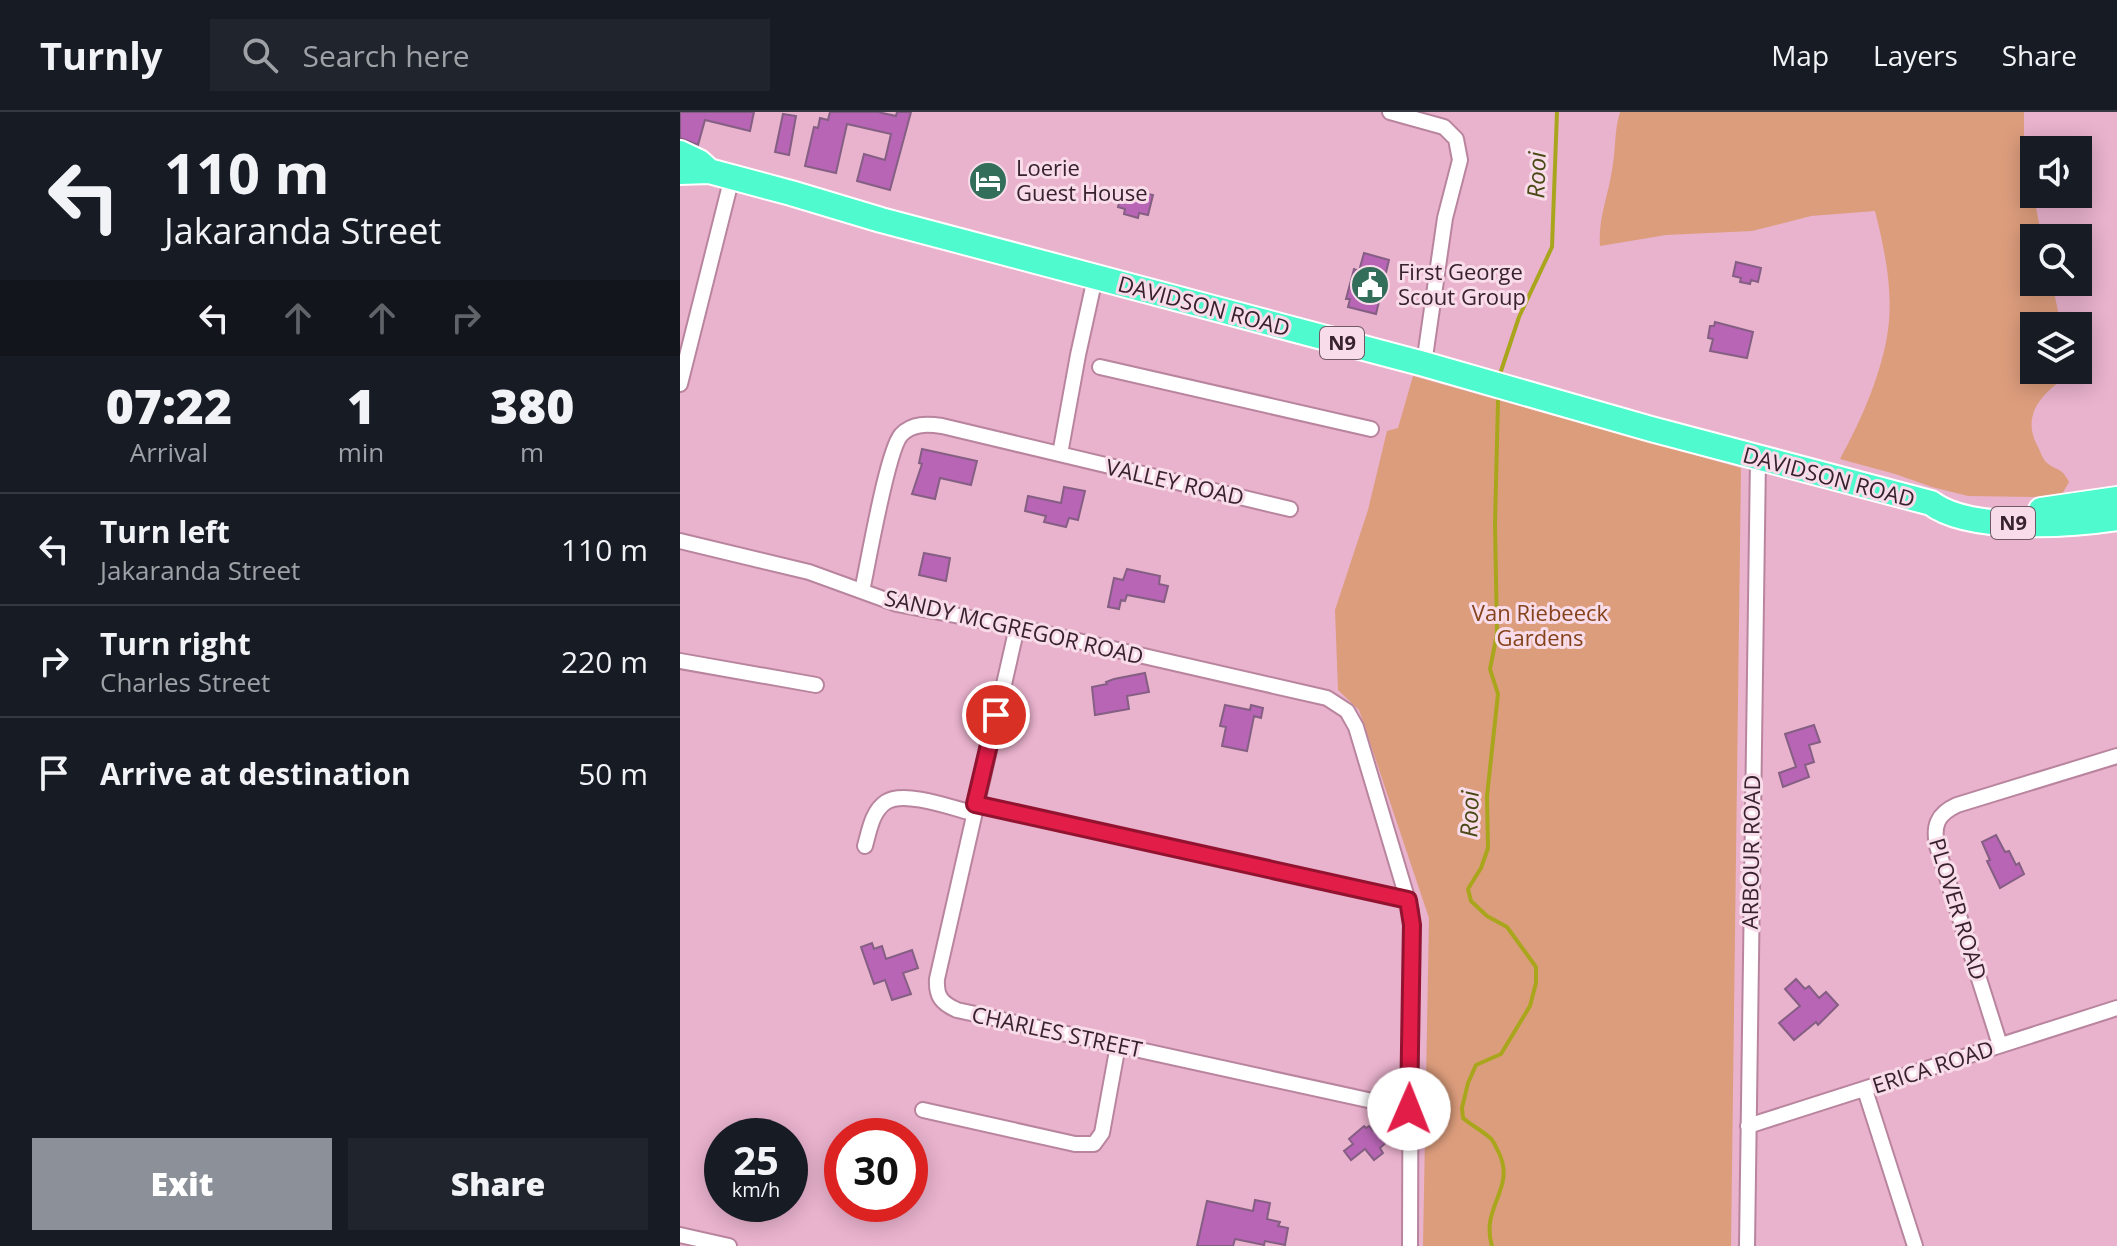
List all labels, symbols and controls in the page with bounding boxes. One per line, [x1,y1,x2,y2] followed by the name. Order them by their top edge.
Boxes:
[210,19,770,91] search box
[40,29,162,81] text: Turnly
[238,33,282,77] icon: search
[302,35,470,76] text: Search here
[1771,36,1829,74] text: Map
[1873,36,1958,74] text: Layers
[2002,36,2077,74] text: Share
[164,134,330,210] text: 110 m
[2020,136,2092,384] map controls
[2020,136,2092,208] button: sound
[32,144,136,248] icon: left
[1518,150,1553,199] water label: Rooi
[1016,152,1148,207] place label: Loerie Guest House
[967,160,1009,202] hotel icon: Loerie Guest House
[164,206,441,255] text: Jakaranda Street
[2020,224,2092,296] button: search
[1398,256,1526,311] place label: First George Scout Group
[1349,264,1391,306] public building icon: First George Scout Group
[1115,268,1294,342] street label: DAVIDSON ROAD
[192,296,236,340] icon: left
[276,296,320,340] icon: ahead
[360,296,404,340] icon: ahead
[444,296,488,340] icon: right
[2020,312,2092,384] button: layers
[1320,327,1364,359] road number: N9
[106,373,232,438] text: 07:22
[347,373,375,438] text: 1
[490,373,574,438] text: 380
[130,434,208,470] text: Arrival
[338,434,384,470] text: min
[520,434,544,470] text: m
[1740,439,1919,513] street label: DAVIDSON ROAD
[1103,451,1247,511] street label: VALLEY ROAD
[1991,507,2035,539] road number: N9
[100,511,230,552] text: Turn left
[32,527,76,571] icon: left
[561,529,648,570] text: 110 m
[100,552,300,588] text: Jakaranda Street
[882,582,1147,670] street label: SANDY MCGREGOR ROAD
[1472,597,1609,652] park label: Van Riebeeck Gardens
[100,623,251,664] text: Turn right
[32,639,76,683] icon: right
[561,641,648,682] text: 220 m
[100,664,270,700] text: Charles Street
[962,681,1030,749] pin
[974,693,1018,737] icon: arrive
[32,751,76,795] icon: arrive
[100,753,411,794] text: Arrive at destination
[578,753,648,794] text: 50 m
[1734,774,1766,930] street label: ARBOUR ROAD
[1451,789,1486,838] water label: Rooi
[1923,834,1995,983] street label: PLOVER ROAD
[969,998,1145,1064] street label: CHARLES STREET
[1868,1032,1997,1100] street label: ERICA ROAD
[1367,1067,1451,1151] position arrow
[824,1118,928,1222] speed limit sign: 30
[733,1132,779,1187] text: 25
[32,1138,332,1230] button: Exit
[348,1138,648,1230] button: Share
[732,1176,780,1203] text: km/h

